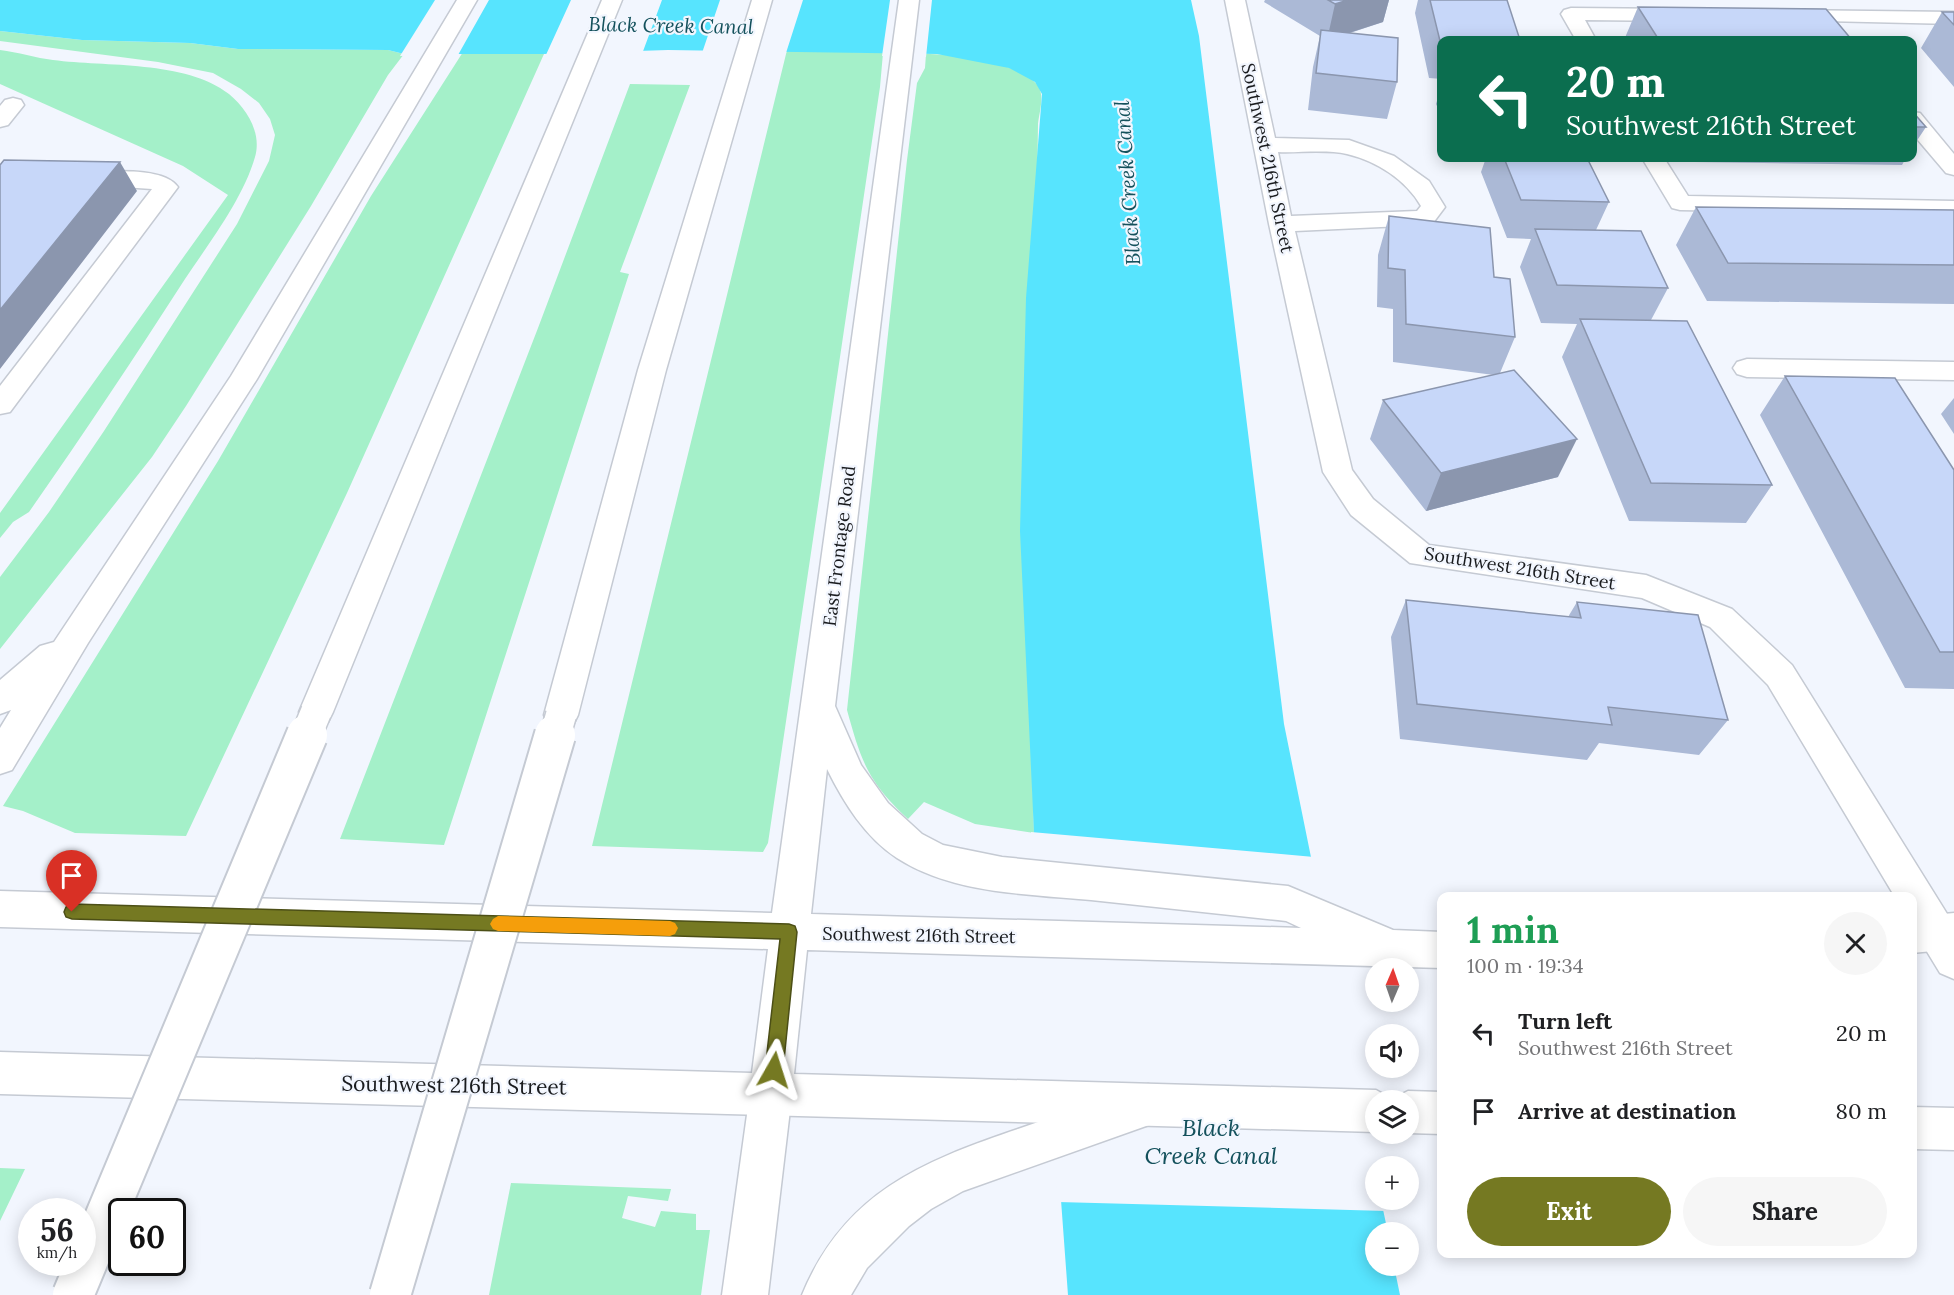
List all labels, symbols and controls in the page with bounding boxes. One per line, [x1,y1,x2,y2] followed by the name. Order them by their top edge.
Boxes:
[588,11,754,39] water label: Black Creek Canal
[1566,55,1665,109] text: 20 m
[1467,60,1545,138] icon: left
[1237,61,1299,255] street label: Southwest 216th Street
[1109,99,1145,266] water label: Black Creek Canal
[1566,108,1856,142] text: Southwest 216th Street
[818,464,860,628] street label: East Frontage Road
[1423,542,1617,594] street label: Southwest 216th Street
[46,850,97,912] pin
[55,859,88,892] icon: arrive
[1467,907,1559,953] text: 1 min
[1824,912,1887,975] button: close
[822,922,1016,948] street label: Southwest 216th Street
[1467,953,1584,978] text: 100 m · 19:34
[1365,958,1419,1012] north arrow
[1365,958,1419,1276] map controls
[1518,1007,1612,1035] text: Turn left
[1467,1017,1500,1050] icon: left
[1836,1019,1887,1047] text: 20 m
[1365,1024,1419,1078] button: sound
[1518,1035,1733,1060] text: Southwest 216th Street
[742,1038,806,1102] position arrow
[341,1070,568,1100] street label: Southwest 216th Street
[1365,1090,1419,1144] button: layers
[1467,1095,1500,1128] icon: arrive
[1518,1097,1736,1125] text: Arrive at destination
[1836,1097,1887,1125] text: 80 m
[1144,1112,1278,1171] water label: Black Creek Canal
[1365,1156,1419,1210] button: +
[1467,1177,1671,1246] button: Exit
[1683,1177,1887,1246] button: Share
[108,1198,186,1276] speed limit sign: 60
[40,1211,74,1249] text: 56
[1365,1222,1419,1276] button: −
[37,1243,77,1262] text: km/h

